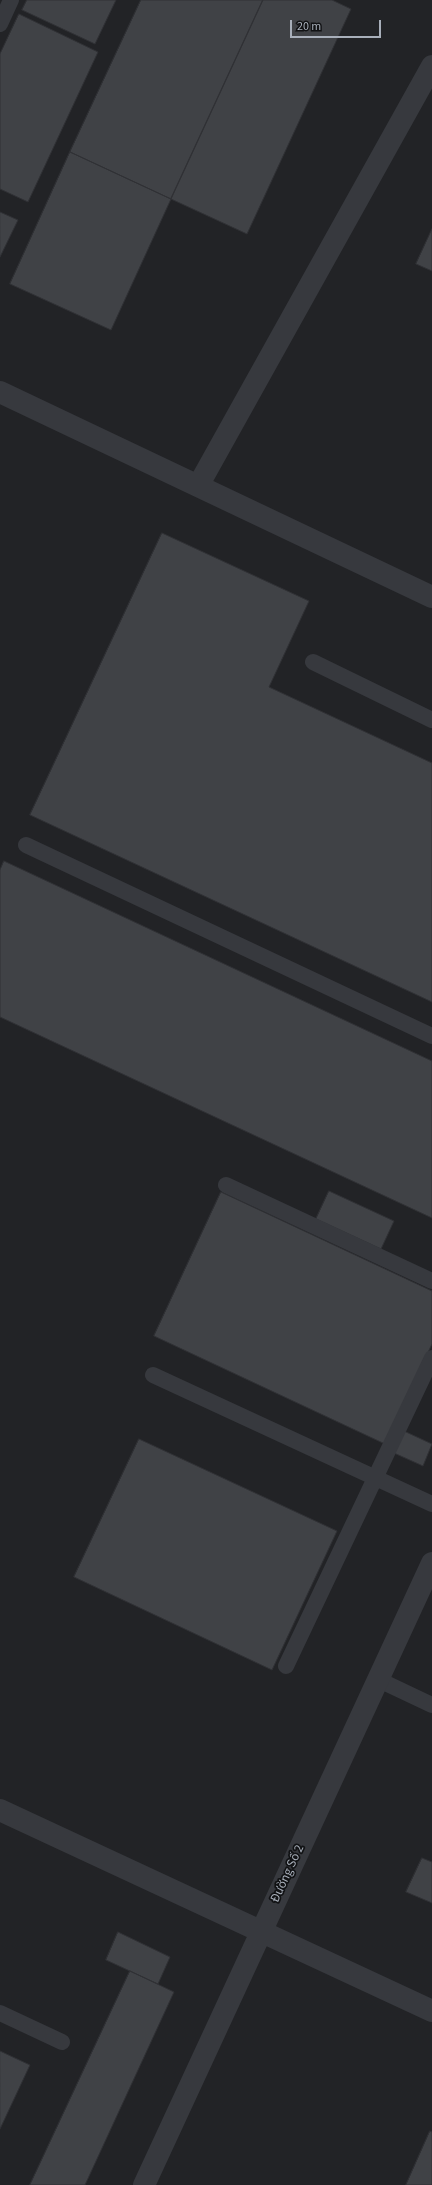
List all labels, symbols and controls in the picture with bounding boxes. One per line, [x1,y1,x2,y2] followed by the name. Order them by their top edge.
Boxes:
[292,12,383,38] scale bar
[297,18,321,35] text: 20 m
[268,1843,308,1905] street label: Đường Số 2

